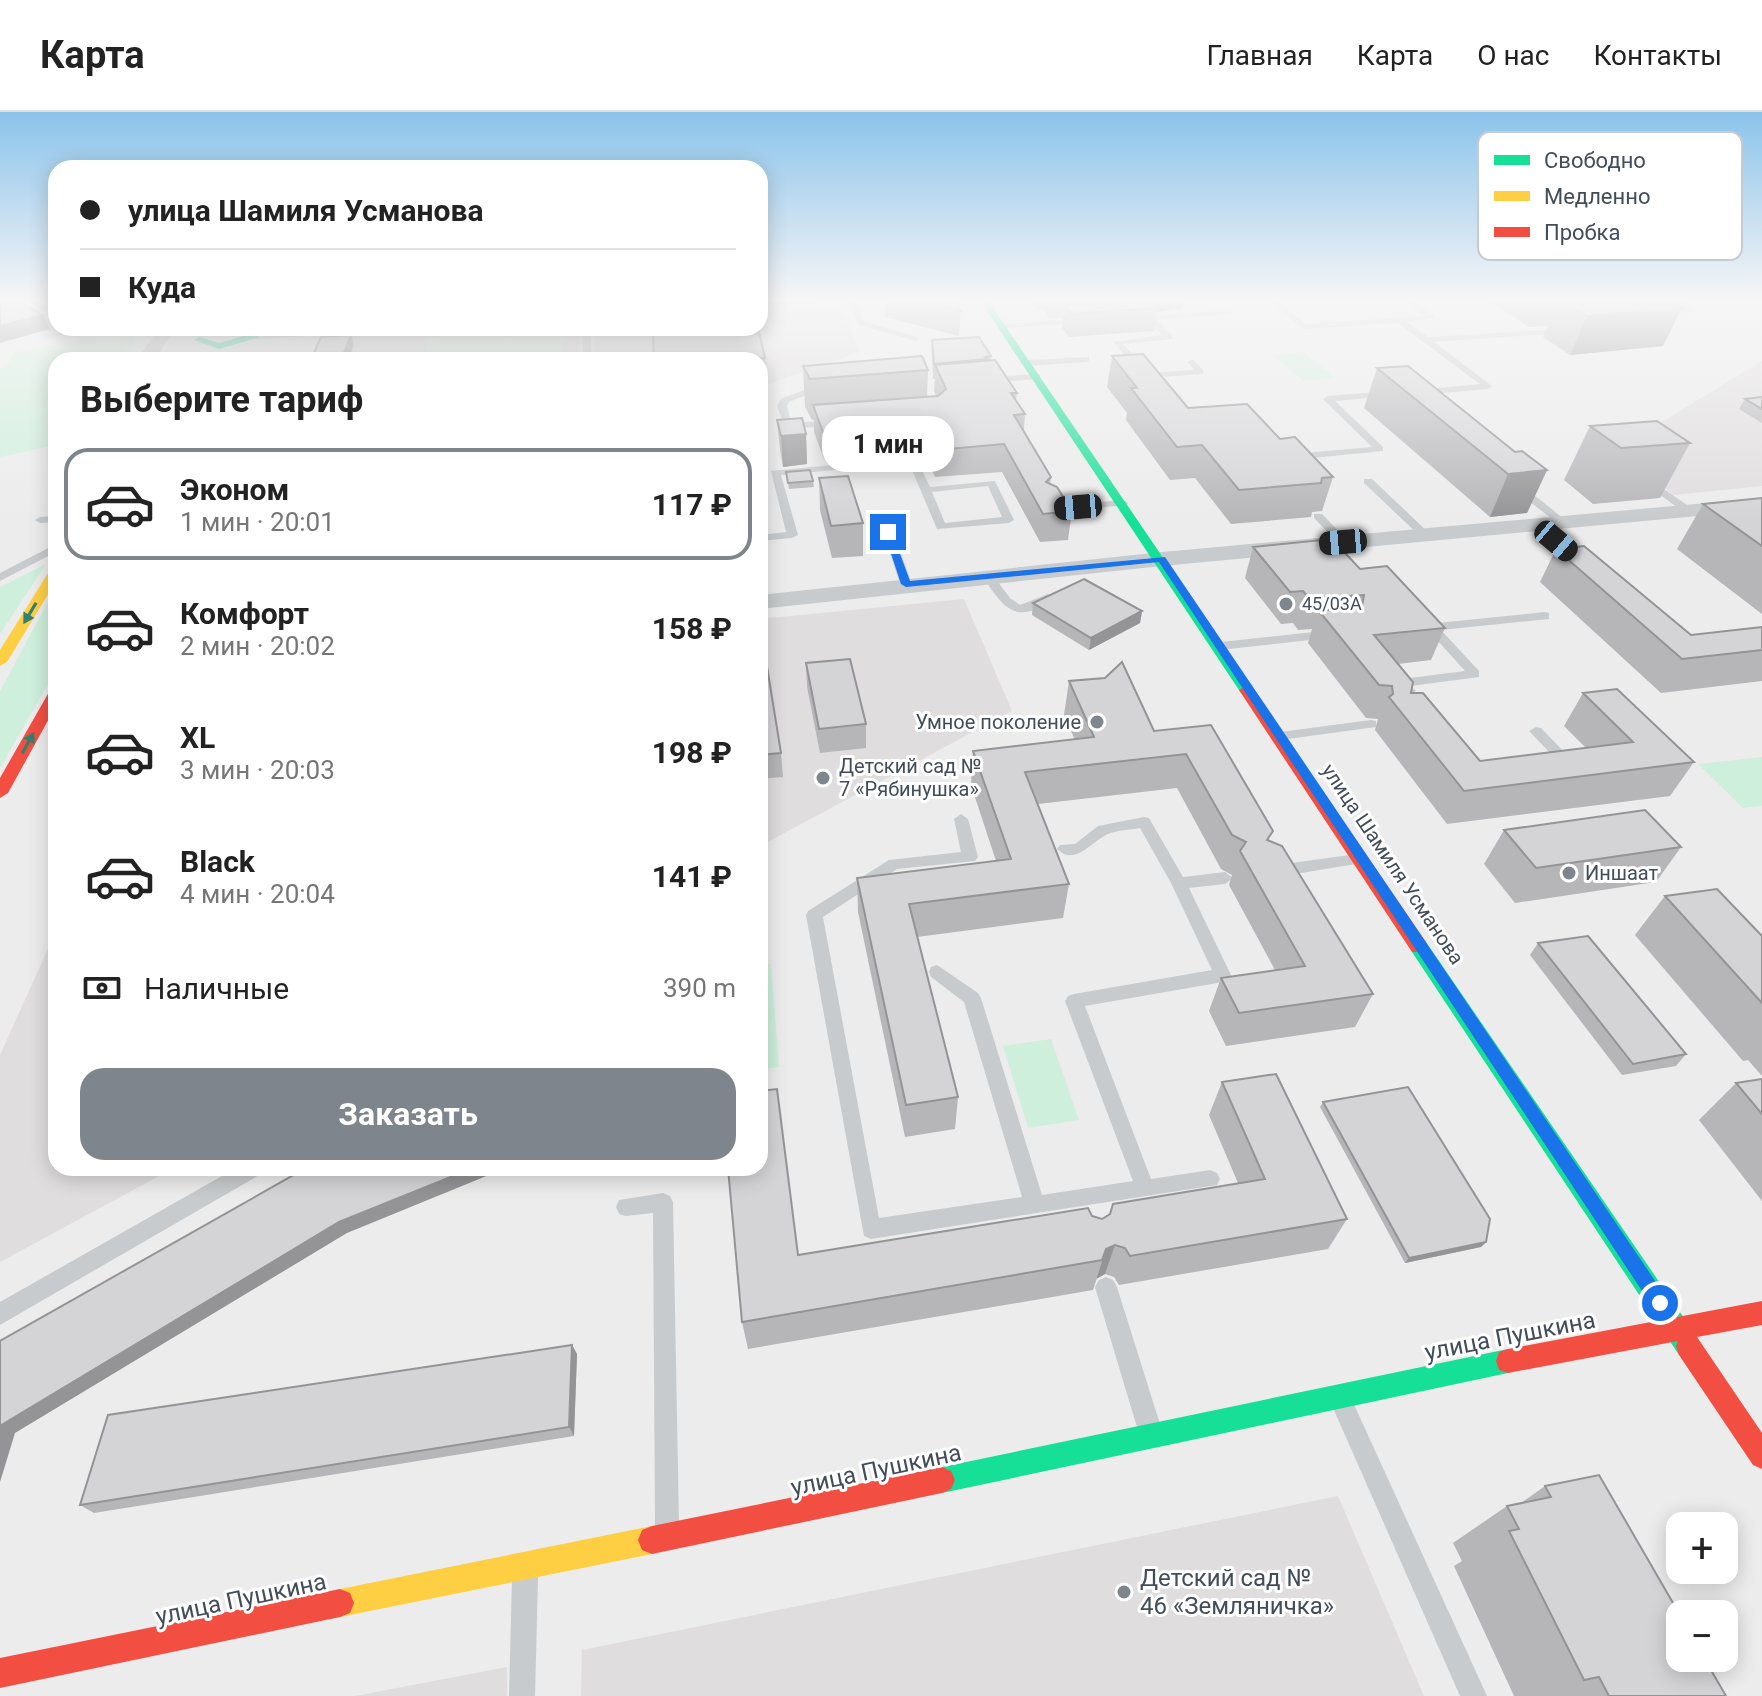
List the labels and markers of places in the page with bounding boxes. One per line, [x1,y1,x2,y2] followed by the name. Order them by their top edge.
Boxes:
[1302,593,1362,614] place label: 45/03А
[1277,595,1295,613] marker: 45/03А
[915,710,1081,734] place label: Умное поколение
[1088,713,1106,731] marker: Умное поколение
[839,754,982,801] place label: Детский сад № 7 «Рябинушка»
[814,769,832,787] marker: Детский сад № 7 «Рябинушка»
[1585,861,1659,885] place label: Иншаат
[1560,864,1578,882] marker: Иншаат
[1140,1564,1334,1620] place label: Детский сад № 46 «Земляничка»
[1115,1583,1133,1601] marker: Детский сад № 46 «Земляничка»

